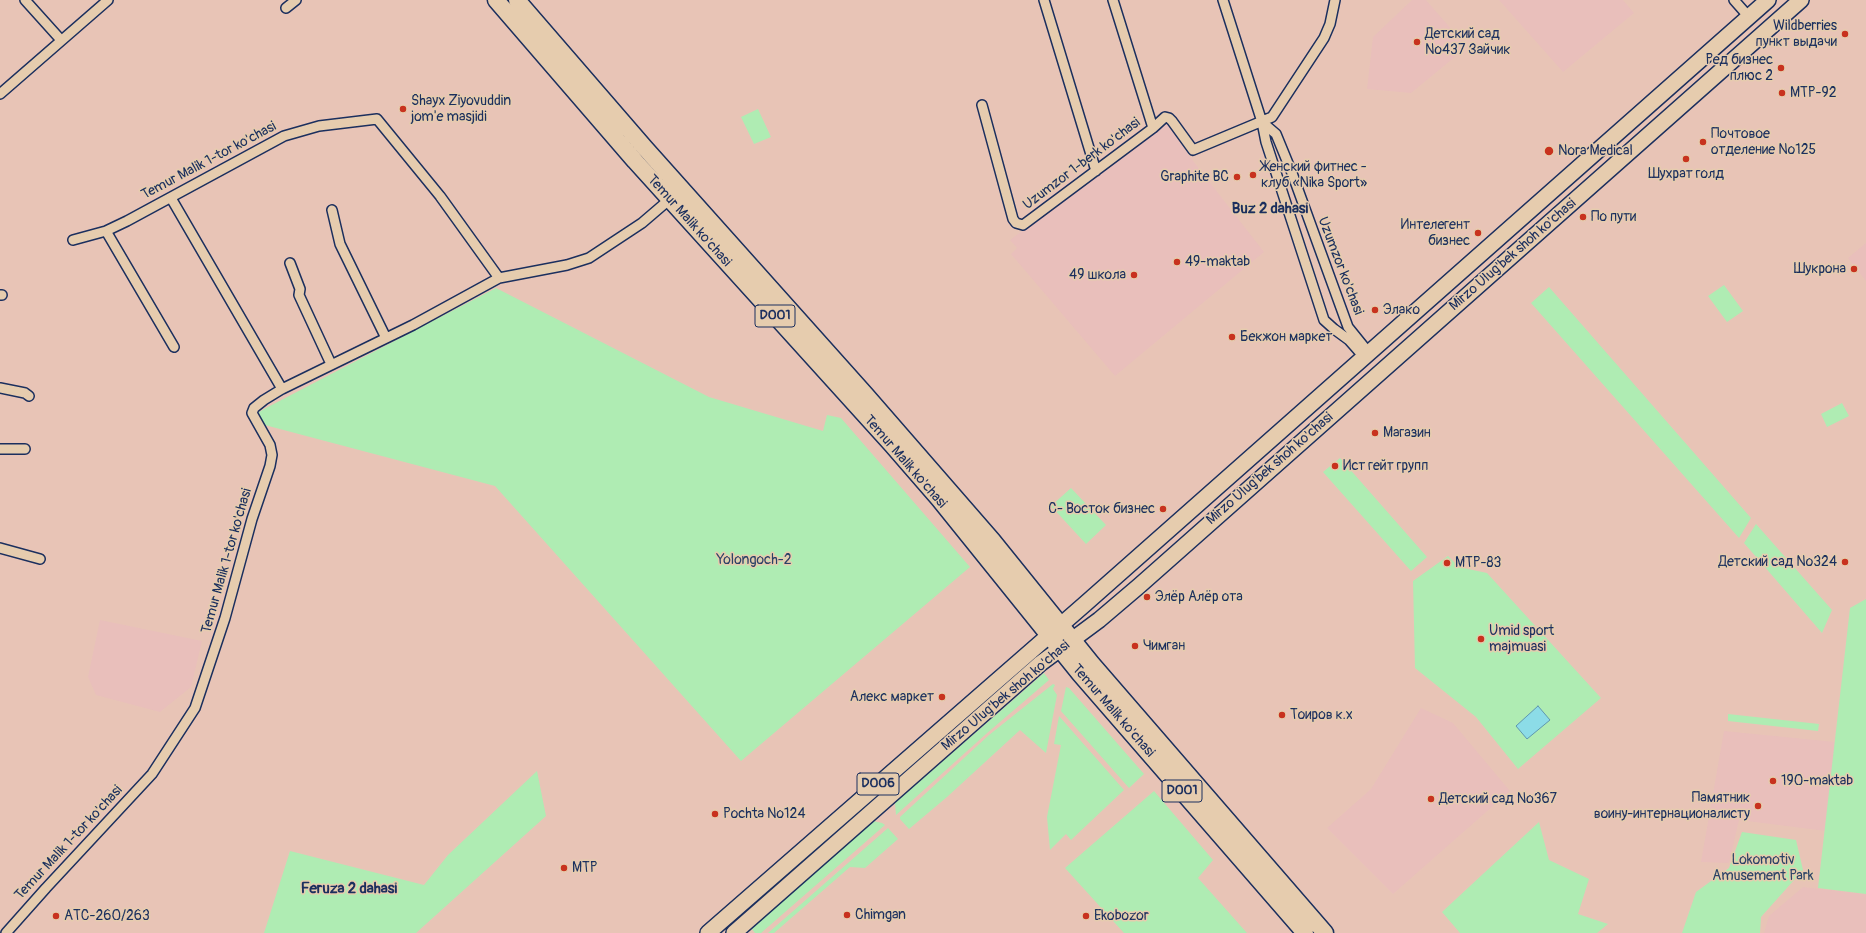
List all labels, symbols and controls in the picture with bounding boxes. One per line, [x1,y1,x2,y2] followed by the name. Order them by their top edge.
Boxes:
[1756,18,1837,50] place label: Wildberries пункт выдачи
[1425,26,1511,58] place label: Детский сад №437 Зайчик
[1840,29,1850,39] marker: Wildberries пункт выдачи
[1412,37,1422,47] marker: Детский сад №437 Зайчик
[1706,52,1773,84] place label: Ред бизнес плюс 2
[1776,63,1786,73] marker: Ред бизнес плюс 2
[1790,85,1837,101] place label: MTP-92
[1777,88,1787,98] marker: MTP-92
[411,93,511,126] place label: Shayx Ziyovuddin jom'e masjidi
[398,104,408,114] marker: Shayx Ziyovuddin jom'e masjidi
[1020,114,1144,214] street label: Uzumzor 1-berk ko'chasi
[139,118,279,204] street label: Temur Malik 1-tor ko'chasi
[1711,126,1816,158] place label: Почтовое отделение №125
[1698,137,1708,147] marker: Почтовое отделение №125
[1558,143,1633,159] place label: Nora Medical
[1543,145,1555,157] marker: Nora Medical
[1681,154,1691,164] marker: Шухрат голд
[1261,159,1367,192] place label: Женский фитнес - клуб «Nika Sport»
[1648,166,1724,182] place label: Шухрат голд
[1160,169,1229,185] place label: Graphite BC
[1248,170,1258,180] marker: Женский фитнес - клуб «Nika Sport»
[643,172,735,270] street label: Temur Malik ko'chasi
[1232,172,1242,182] marker: Graphite BC
[1446,195,1580,315] street label: Mirzo Ulug'bek shoh ko'chasi
[1232,200,1308,218] district label: Buz 2 dahasi
[1591,209,1636,225] place label: По пути
[1578,212,1588,222] marker: По пути
[1314,215,1366,317] street label: Uzumzor ko'chasi
[1401,217,1470,250] place label: Интелегент бизнес
[1473,228,1483,238] marker: Интелегент бизнес
[1185,254,1250,270] place label: 49-maktab
[1172,257,1182,267] marker: 49-maktab
[1794,261,1846,277] place label: Шукрона
[1849,264,1859,274] marker: Шукрона
[1069,267,1126,283] place label: 49 школа
[1129,270,1139,280] marker: 49 школа
[1383,302,1420,318] place label: Элако
[755,305,795,327] road number: D001
[1370,305,1380,315] marker: Элако
[1240,329,1333,345] place label: Бекжон маркет
[1227,332,1237,342] marker: Бекжон маркет
[1203,409,1337,529] street label: Mirzo Ulug'bek shoh ko'chasi
[860,412,950,512] street label: Temur Malik ko'chasi
[1383,425,1431,441] place label: Магазин
[1370,428,1380,438] marker: Магазин
[1343,458,1428,474] place label: Ист гейт групп
[1330,461,1340,471] marker: Ист гейт групп
[198,486,256,636] street label: Temur Malik 1-tor ko'chasi
[1048,501,1155,517] place label: С- Восток бизнес
[1158,504,1168,514] marker: С- Восток бизнес
[716,552,792,568] park label: Yolongoch-2
[1719,554,1837,570] place label: Детский сад №324
[1455,555,1501,571] place label: MTP-83
[1840,557,1850,567] marker: Детский сад №324
[1442,558,1452,568] marker: MTP-83
[1155,589,1243,605] place label: Элёр Алёр ота
[1142,592,1152,602] marker: Элёр Алёр ота
[1489,623,1554,656] place label: Umid sport majmuasi
[1476,634,1486,644] marker: Umid sport majmuasi
[938,637,1074,755] street label: Mirzo Ulug'bek shoh ko'chasi
[1143,638,1185,654] place label: Чимган
[1130,641,1140,651] marker: Чимган
[1068,661,1158,761] street label: Temur Malik ko'chasi
[850,689,934,705] place label: Алекс маркет
[937,692,947,702] marker: Алекс маркет
[1290,707,1353,723] place label: Тоиров к.х
[1277,710,1287,720] marker: Тоиров к.х
[857,773,899,795] road number: D006
[1781,773,1853,789] place label: 190-maktab
[1768,776,1778,786] marker: 190-maktab
[1162,780,1202,802] road number: D001
[12,782,126,904] street label: Temur Malik 1-tor ko'chasi
[1594,790,1750,822] place label: Памятник воину-интернационалисту
[1439,791,1557,807] place label: Детский сад №367
[1426,794,1436,804] marker: Детский сад №367
[1753,801,1763,811] marker: Памятник воину-интернационалисту
[723,806,806,822] place label: Pochta №124
[710,809,720,819] marker: Pochta №124
[1712,852,1814,884] park label: Lokomotiv Amusement Park
[572,860,598,876] place label: MTP
[559,863,569,873] marker: MTP
[301,880,397,898] district label: Feruza 2 dahasi
[855,907,906,923] place label: Chimgan
[64,908,150,924] place label: АТС-260/263
[1094,908,1149,924] place label: Ekobozor
[842,910,852,920] marker: Chimgan
[51,911,61,921] marker: АТС-260/263
[1081,911,1091,921] marker: Ekobozor

